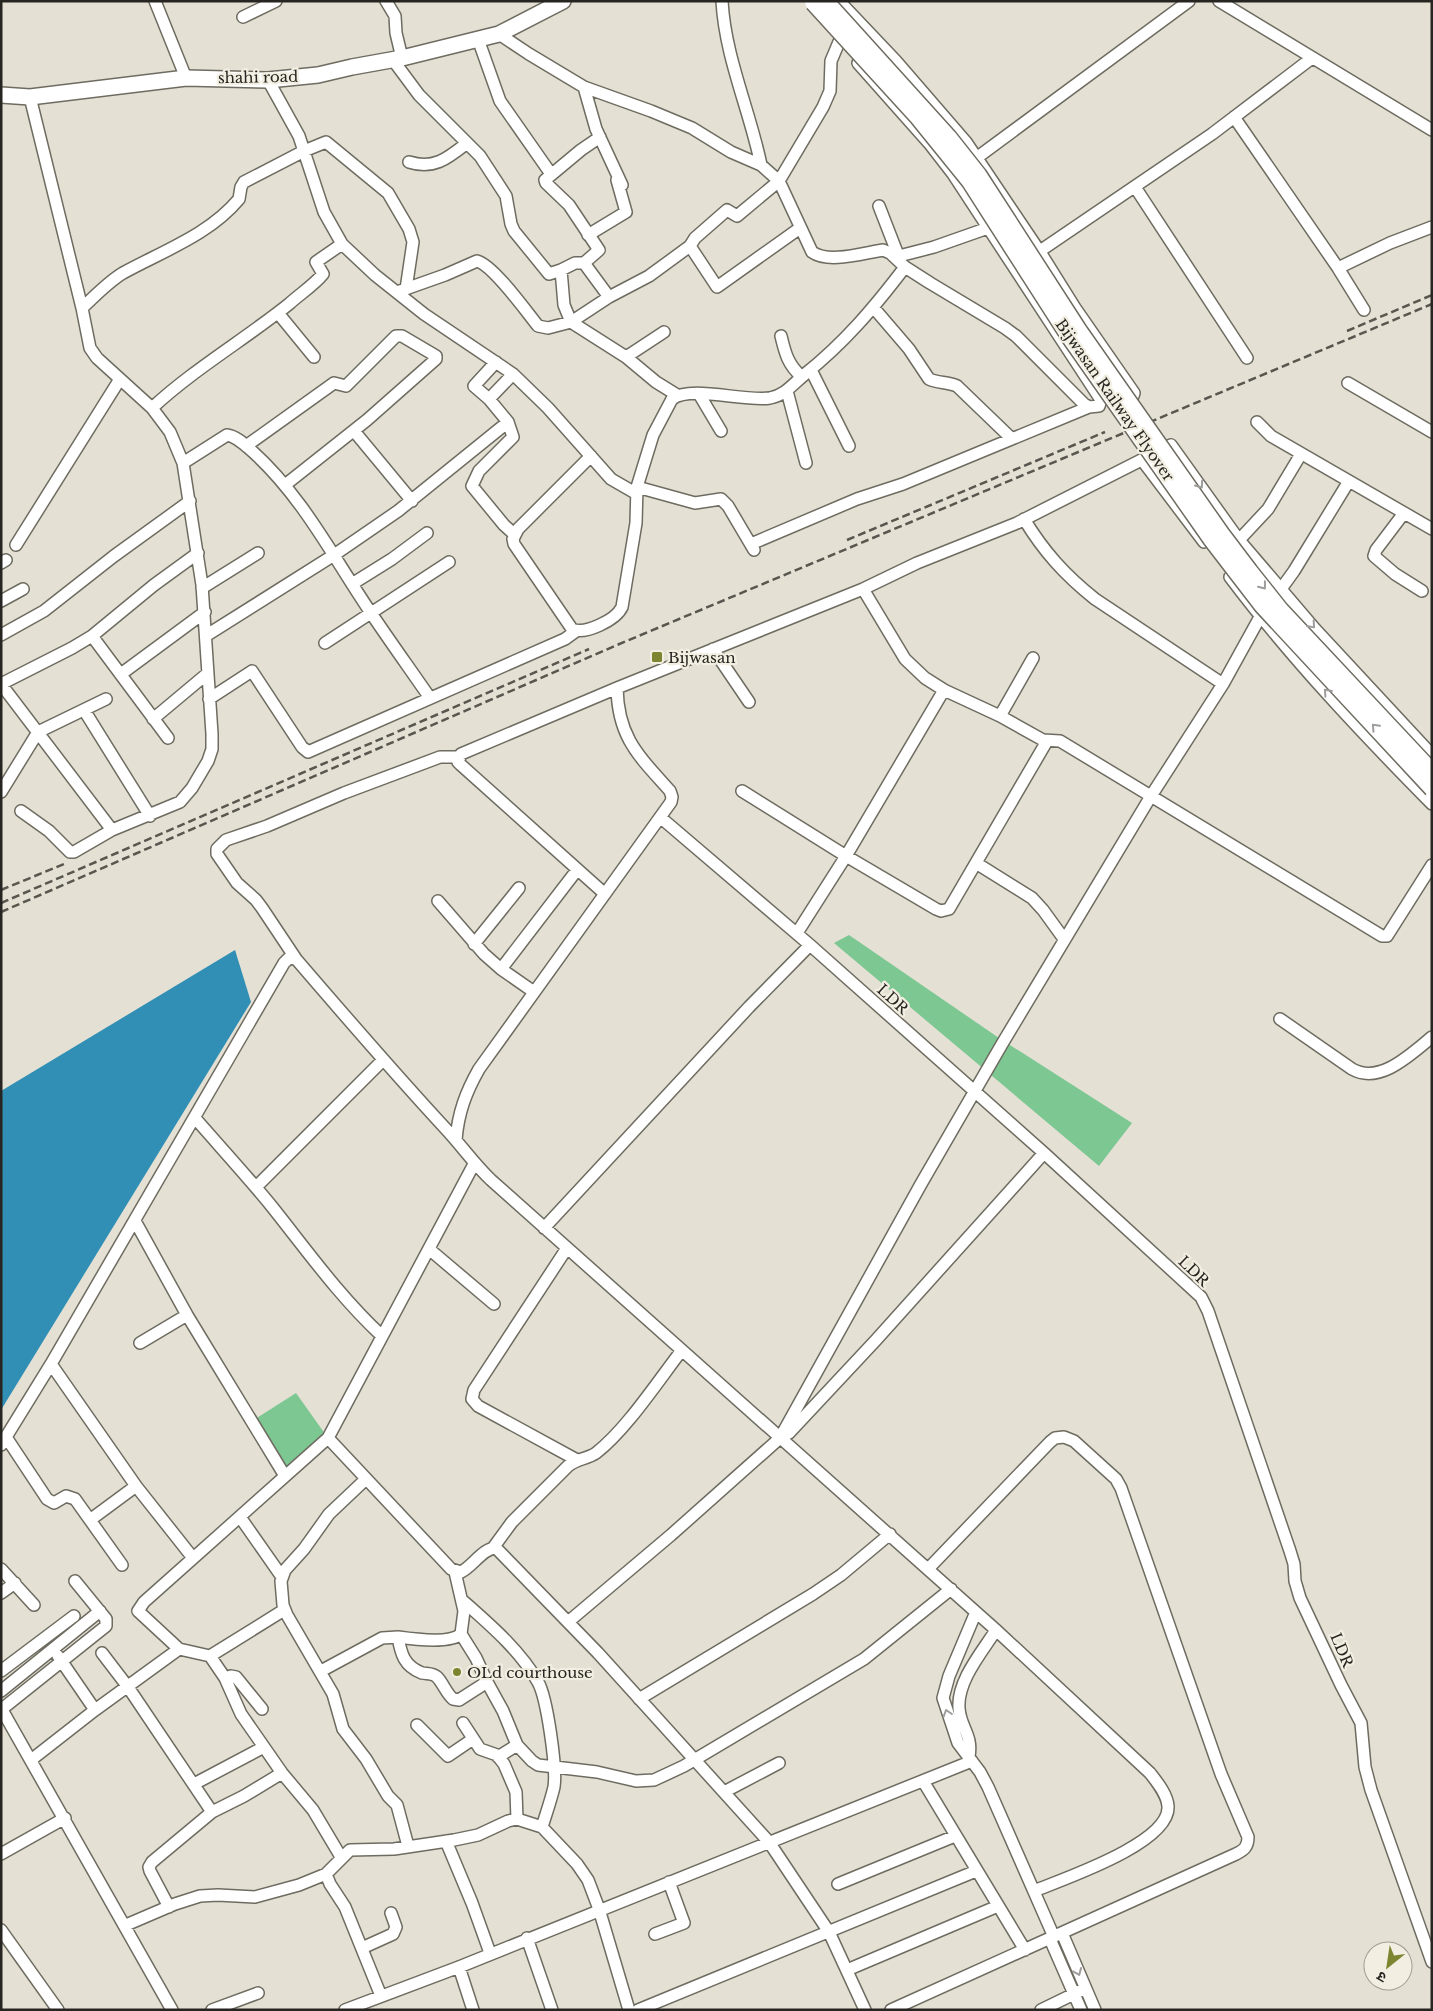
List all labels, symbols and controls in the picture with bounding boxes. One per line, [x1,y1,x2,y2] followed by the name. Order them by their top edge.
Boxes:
[218,67,298,87] street label: shahi road
[1052,315,1179,486] street label: Bijwasan Railway Flyover
[1194,479,1203,489] one-way arrow
[1257,581,1266,590] one-way arrow
[1306,619,1315,628] one-way arrow
[668,648,736,667] place label: Bijwasan
[650,650,664,664] marker: Bijwasan
[1324,689,1333,698] one-way arrow
[1372,724,1381,733] one-way arrow
[873,980,914,1019] street label: LDR
[1175,1252,1214,1291] street label: LDR
[1326,1630,1358,1671] street label: LDR
[467,1663,593,1682] place label: OLd courthouse
[451,1666,463,1678] marker: OLd courthouse
[942,1710,952,1718] one-way arrow
[1363,1941,1413,1991] north arrow
[1073,1967,1083,1975] one-way arrow
[1373,1967,1390,1987] text: उ

